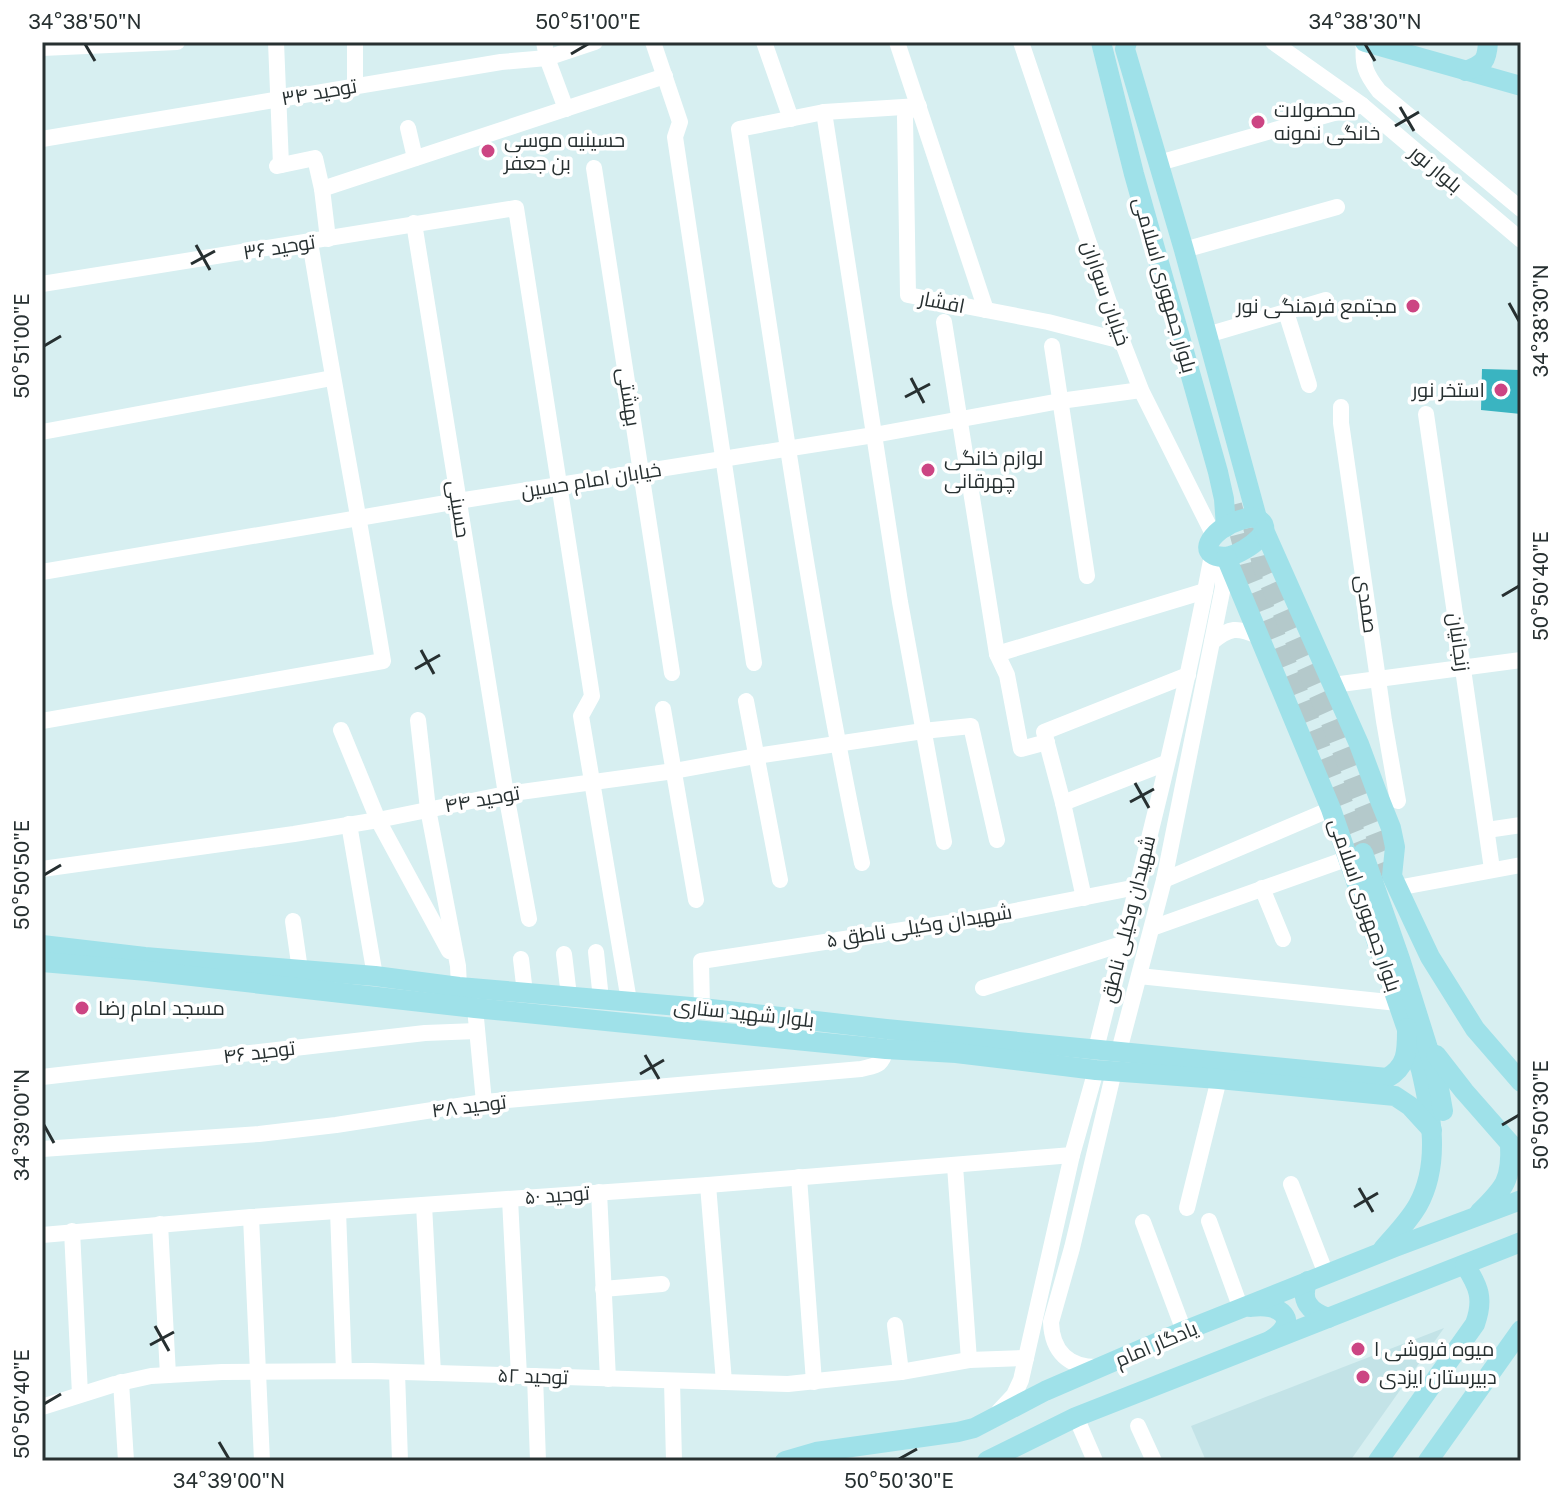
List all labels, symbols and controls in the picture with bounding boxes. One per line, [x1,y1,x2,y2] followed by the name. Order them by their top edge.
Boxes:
[28,10,142,34] text: 34°38'50"N
[535,10,641,34] text: 50°51'00"E
[1308,10,1422,34] text: 34°38'30"N
[279,73,359,110] street label: توحید ۳۴
[1274,98,1380,146] place label: محصولات خانگی نمونه
[1249,113,1267,131] marker: محصولات خانگی نمونه
[503,128,625,176] place label: حسینیه موسی بن جعفر
[1404,140,1467,198] street label: بلوار نور
[479,142,497,160] marker: حسینیه موسی بن جعفر
[1127,194,1202,376] street label: بلوار جمهوری اسلامی
[241,229,317,265] street label: توحید ۳۶
[1076,237,1135,349] street label: خیابان سواران
[1529,264,1553,378] text: 34°38'30"N
[916,286,967,318] street label: افشار
[10,293,34,399] text: 50°51'00"E
[1235,294,1397,320] place label: مجتمع فرهنگی نور
[1404,297,1422,315] marker: مجتمع فرهنگی نور
[612,366,645,428] street label: بهشتی
[1411,378,1485,402] place label: استخر نور
[1492,381,1510,399] marker: استخر نور
[944,446,1043,494] place label: لوازم خانگی چهرقانی
[519,457,663,505] street label: خیابان امام حسین
[919,461,937,479] marker: لوازم خانگی چهرقانی
[442,479,475,540] street label: حسینی
[1529,531,1553,641] text: 50°50'40"E
[1350,573,1383,635] street label: صمدی
[1442,611,1475,673] street label: زنجانیان
[442,780,522,817] street label: توحید ۴۴
[1323,815,1406,995] street label: بلوار جمهوری اسلامی
[10,820,34,930] text: 50°50'50"E
[1096,833,1161,1006] street label: شهیدان وکیلی ناطق
[824,899,1014,954] street label: شهیدان وکیلی ناطق ۵
[672,994,815,1033] street label: بلوار شهید ستاری
[98,996,225,1022] place label: مسجد امام رضا
[73,999,91,1017] marker: مسجد امام رضا
[222,1036,297,1068] street label: توحید ۴۶
[1529,1060,1553,1170] text: 50°50'30"E
[10,1069,34,1181] text: 34°39'00"N
[430,1089,508,1122] street label: توحید ۴۸
[524,1181,591,1209] street label: توحید ۵۰
[1111,1316,1202,1374] street label: یادگار امام
[1374,1337,1494,1362] place label: میوه فروشی ا
[1349,1340,1367,1358] marker: میوه فروشی ا
[10,1349,34,1459] text: 50°50'40"E
[497,1363,570,1389] street label: توحید ۵۲
[1379,1365,1497,1390] place label: دبیرستان ایزدی
[1354,1368,1372,1386] marker: دبیرستان ایزدی
[173,1469,285,1493] text: 34°39'00"N
[844,1469,954,1493] text: 50°50'30"E

